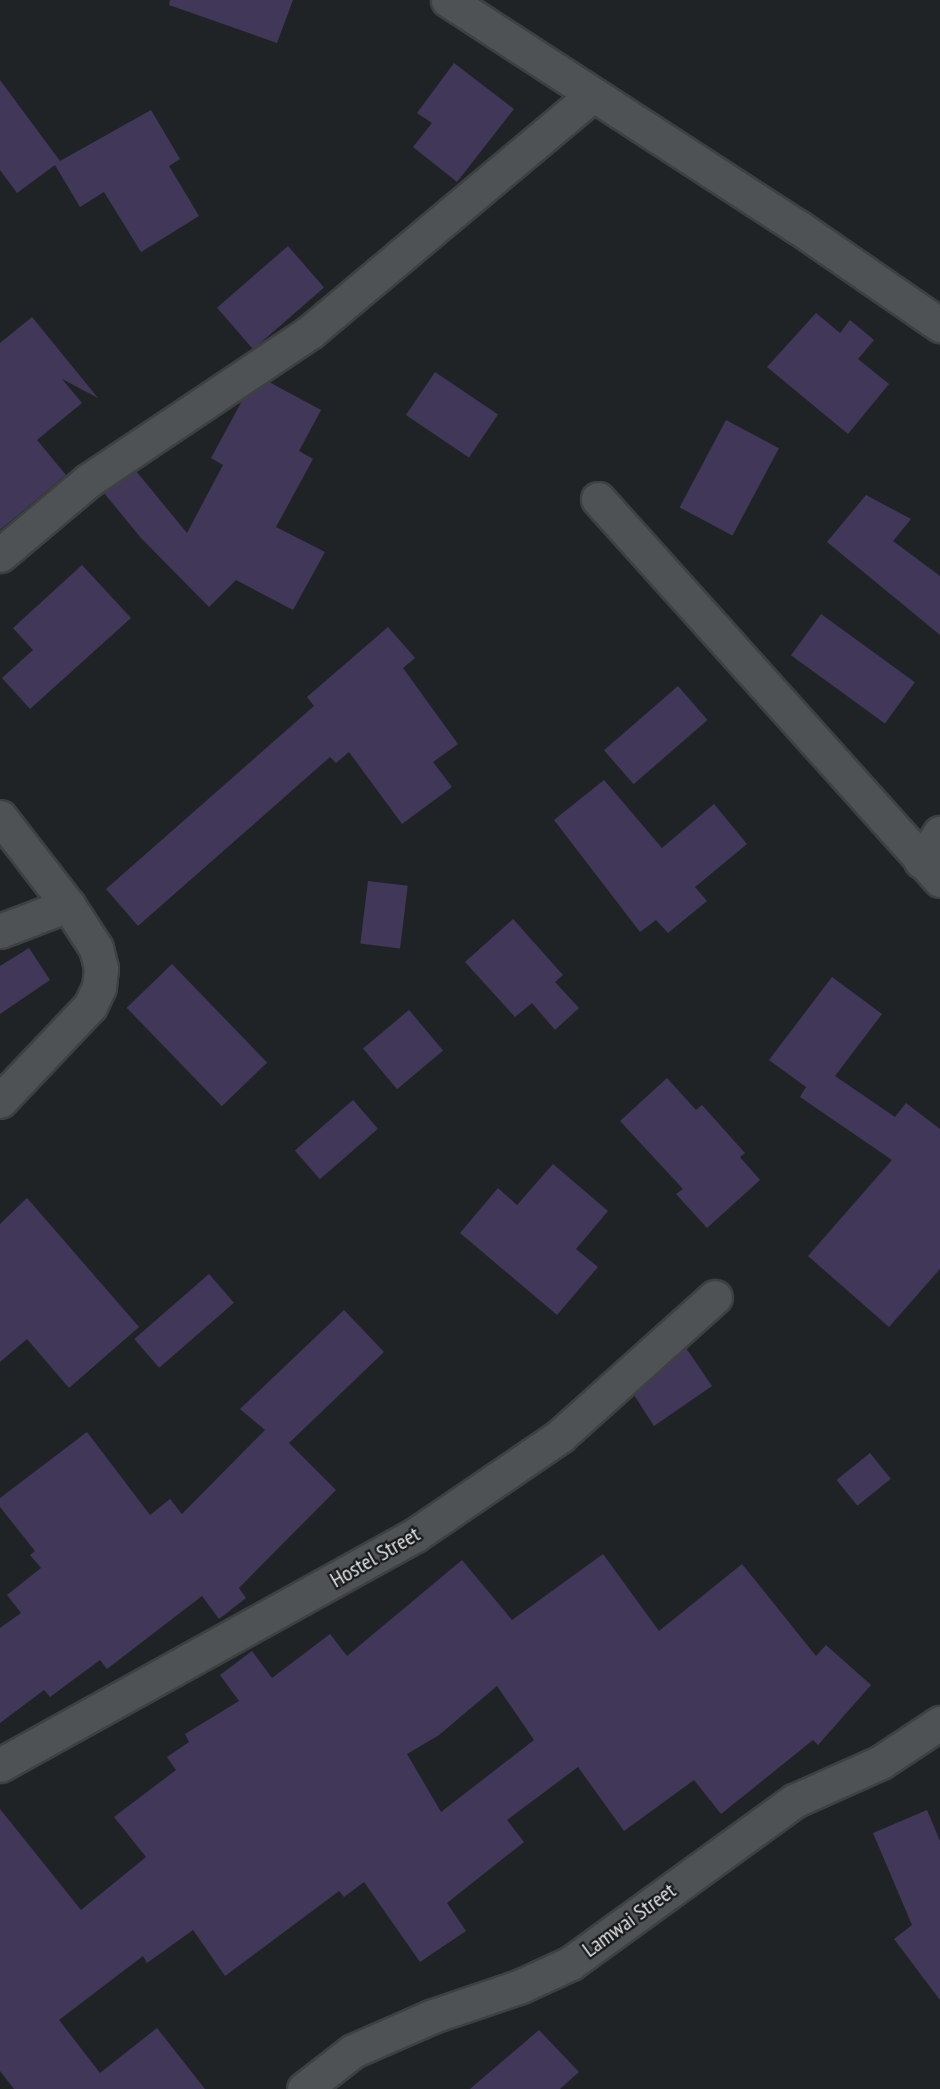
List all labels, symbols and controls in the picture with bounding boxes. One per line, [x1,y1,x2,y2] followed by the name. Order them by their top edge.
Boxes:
[326,1521,424,1593] street label: Hostel Street
[577,1877,681,1963] street label: Lamwai Street

